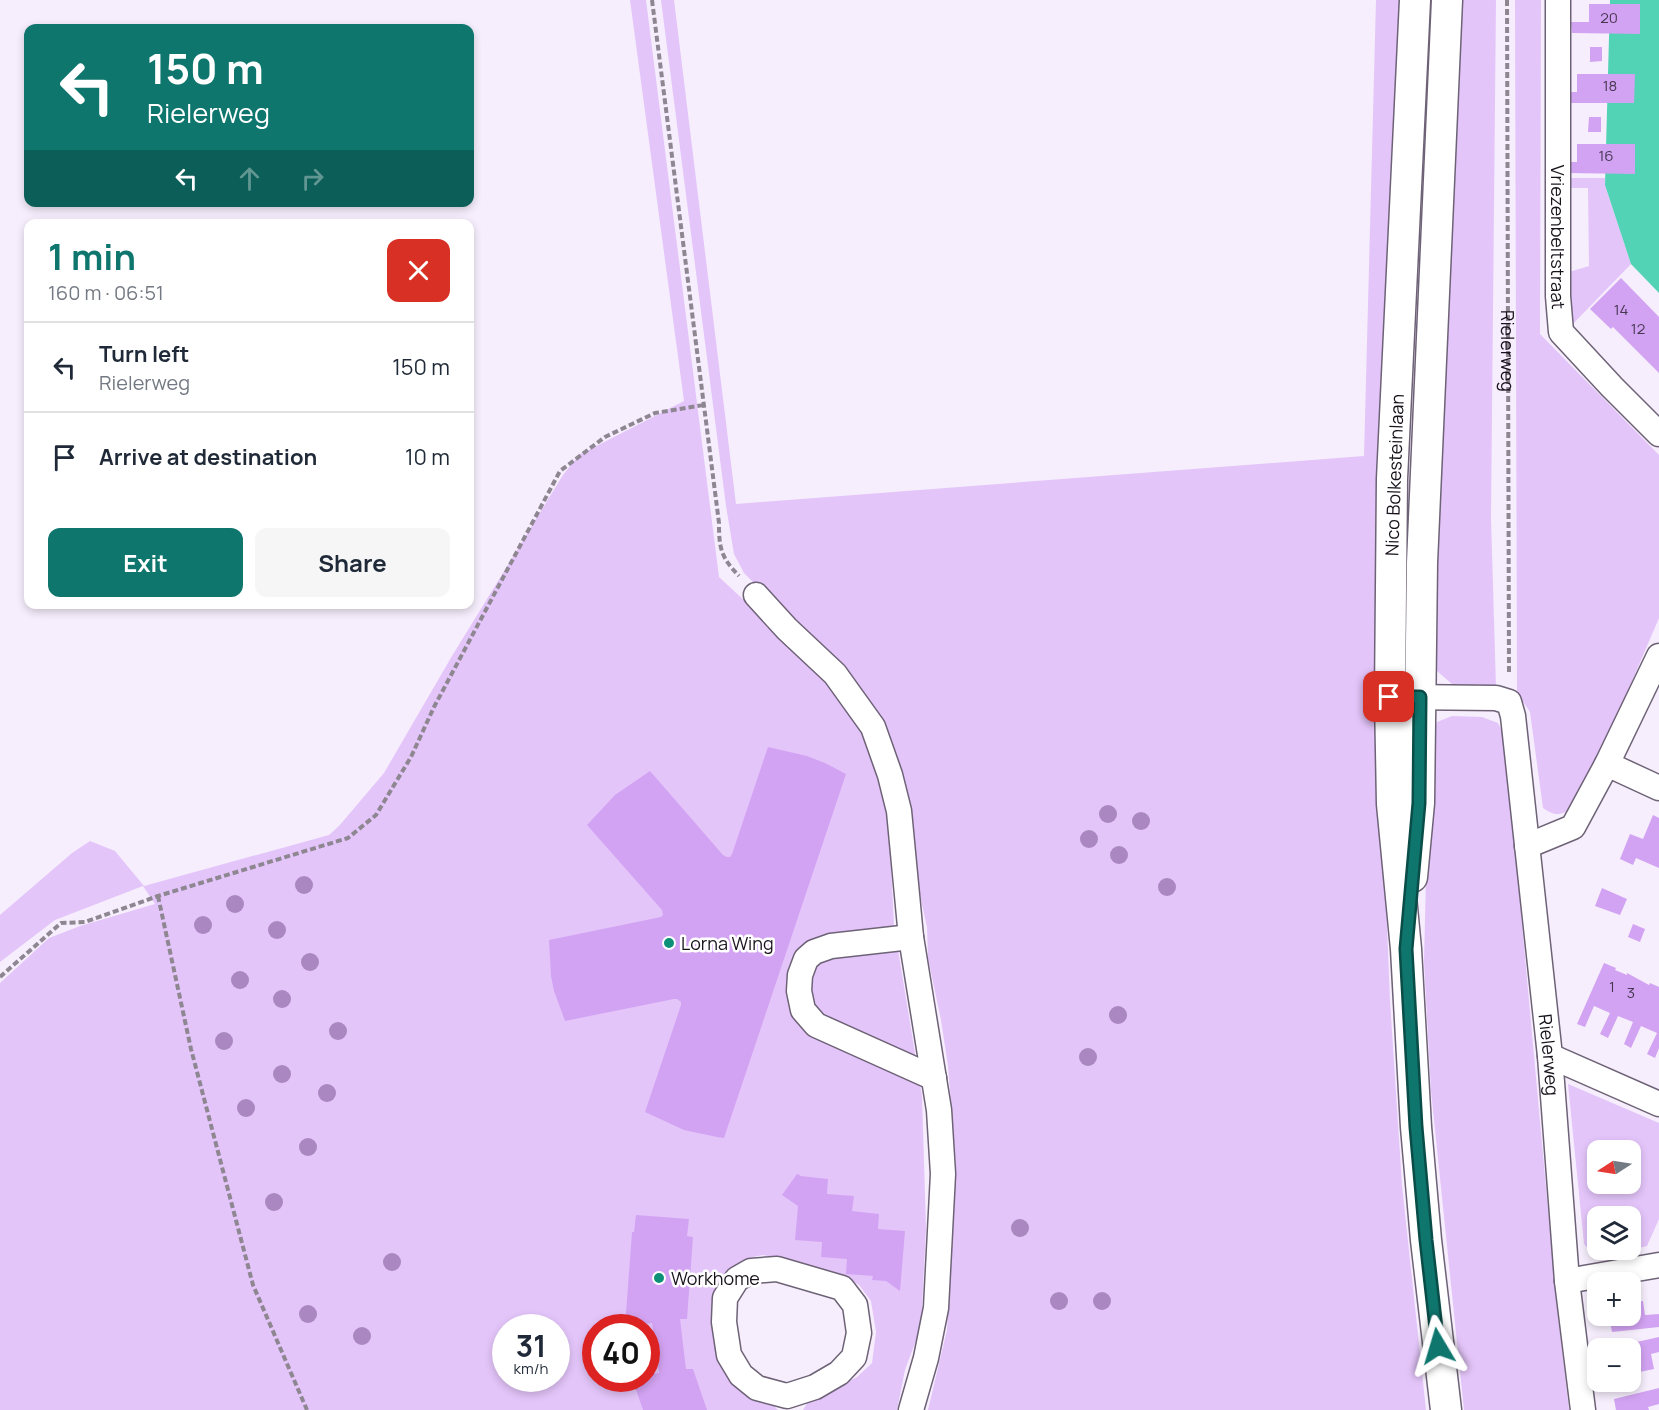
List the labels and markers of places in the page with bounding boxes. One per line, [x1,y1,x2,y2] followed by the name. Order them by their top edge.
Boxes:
[1363,671,1414,722] pin
[681,931,774,955] place label: Lorna Wing
[662,936,676,950] marker: Lorna Wing
[671,1266,760,1290] place label: Workhome
[652,1271,666,1285] marker: Workhome

